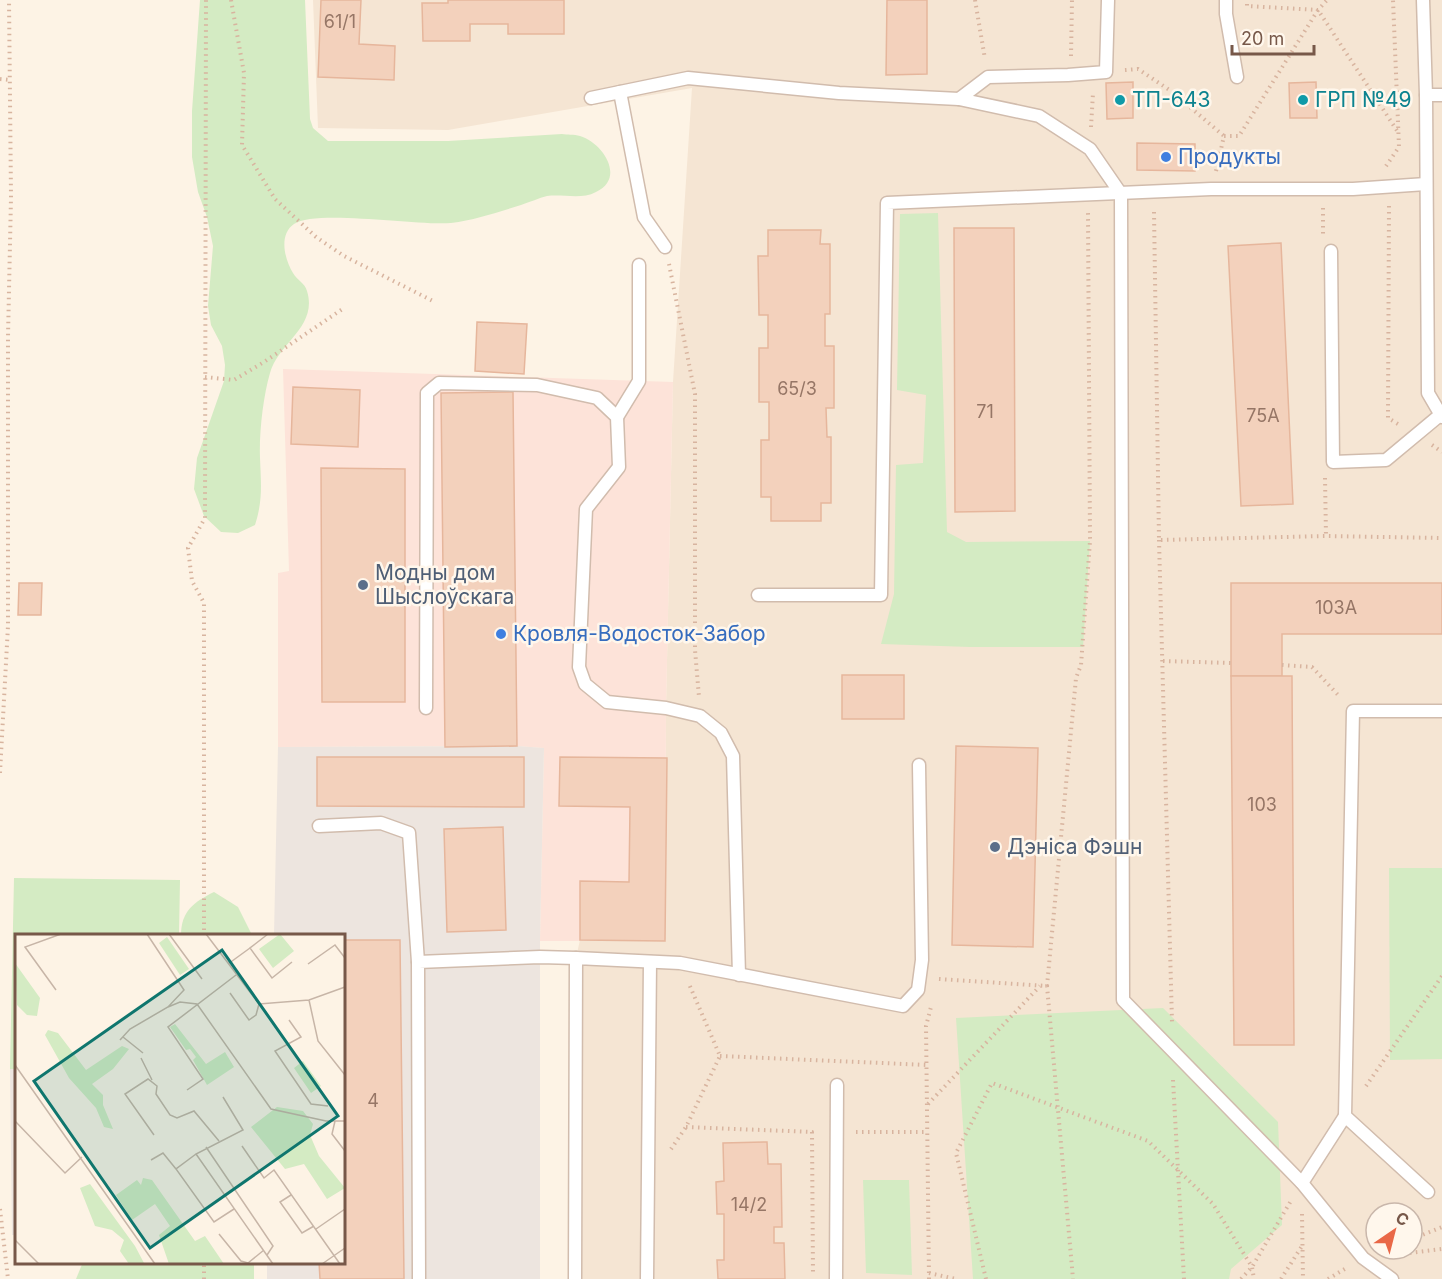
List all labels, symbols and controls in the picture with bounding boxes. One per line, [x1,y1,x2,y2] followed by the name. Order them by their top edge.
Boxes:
[324,11,356,32] house number: 61/1
[1232,18,1314,56] scale bar
[1241,28,1284,49] text: 20 m
[1132,87,1210,112] place label: ТП-643
[1315,87,1412,112] place label: ГРП №49
[1113,93,1127,107] marker: ТП-643
[1296,93,1310,107] marker: ГРП №49
[1178,144,1281,169] place label: Продукты
[1159,150,1173,164] marker: Продукты
[777,378,817,399] house number: 65/3
[976,401,994,422] house number: 71
[1246,405,1280,426] house number: 75А
[375,560,514,609] place label: Модны дом Шыслоўскага
[356,578,370,592] marker: Модны дом Шыслоўскага
[1315,597,1357,618] house number: 103А
[513,621,766,646] place label: Кровля-Водосток-Забор
[494,627,508,641] marker: Кровля-Водосток-Забор
[1247,794,1277,815] house number: 103
[1007,834,1142,859] place label: Дэніса Фэшн
[988,840,1002,854] marker: Дэніса Фэшн
[15,934,345,1264] inset map
[367,1090,379,1111] house number: 4
[731,1194,767,1215] house number: 14/2
[1364,1201,1424,1261] north arrow
[1392,1207,1413,1230] text: С

